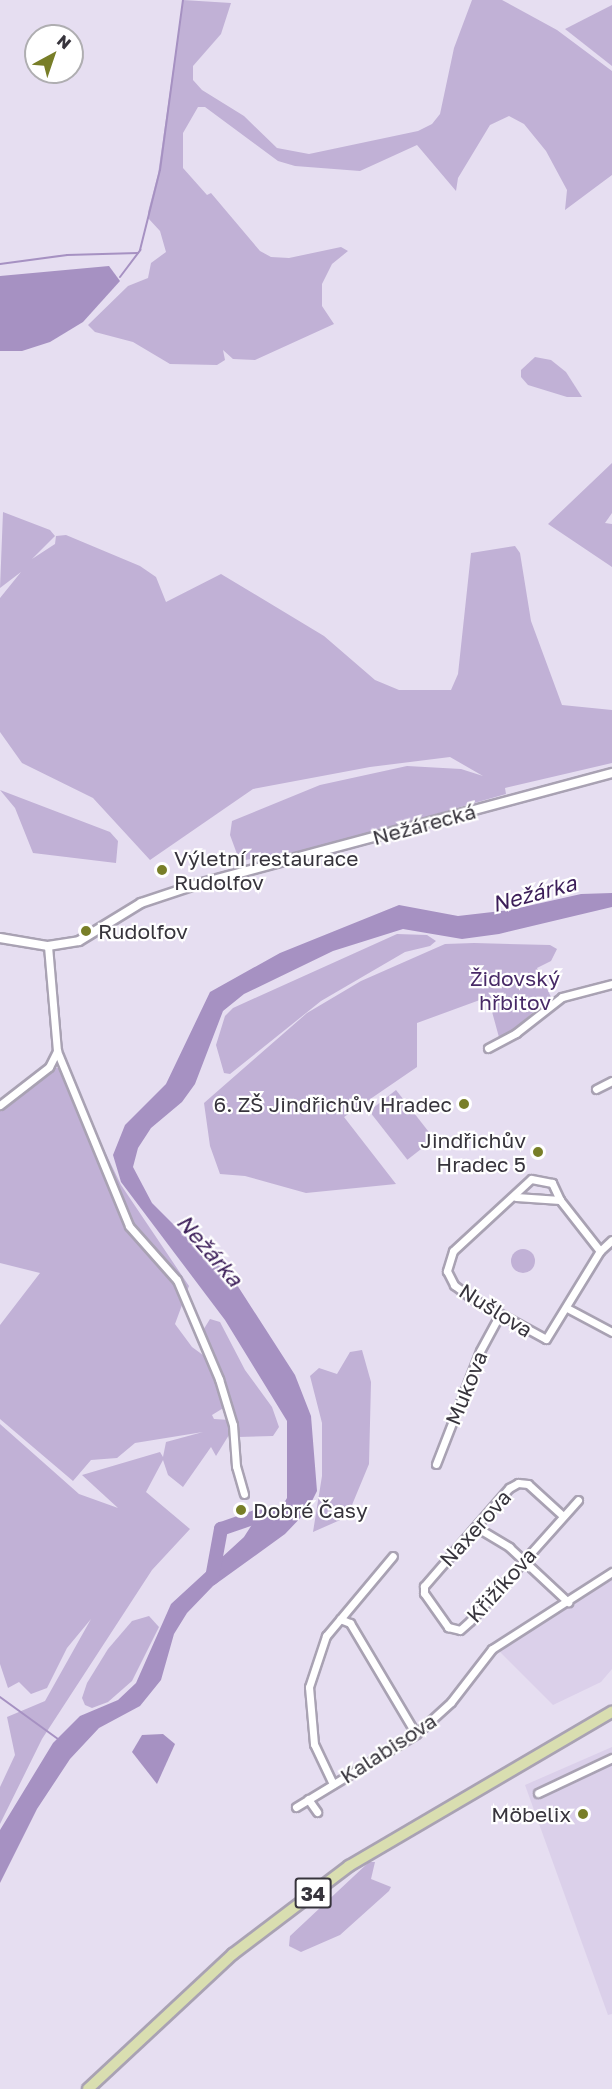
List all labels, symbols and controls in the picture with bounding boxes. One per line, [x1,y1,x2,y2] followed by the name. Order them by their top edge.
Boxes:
[24,24,84,84] north arrow
[53,30,75,53] text: N
[370,798,478,850] street label: Nežárecká
[174,845,358,895] place label: Výletní restaurace Rudolfov
[155,863,169,877] marker: Výletní restaurace Rudolfov
[489,869,579,917] water label: Nežárka
[98,918,188,944] place label: Rudolfov
[79,924,93,938] marker: Rudolfov
[470,965,560,1015] park label: Židovský hřbitov
[214,1091,452,1117] place label: 6. ZŠ Jindřichův Hradec
[457,1097,471,1111] marker: 6. ZŠ Jindřichův Hradec
[420,1127,526,1177] place label: Jindřichův Hradec 5
[531,1145,545,1159] marker: Jindřichův Hradec 5
[172,1209,248,1291] water label: Nežárka
[455,1278,537,1342] street label: Nušlova
[440,1347,492,1429] street label: Mukova
[434,1485,516,1571] street label: Naxerova
[253,1497,368,1523] place label: Dobré Časy
[234,1503,248,1517] marker: Dobré Časy
[461,1543,541,1627] street label: Křižíkova
[335,1708,441,1788] street label: Kalabisova
[491,1801,571,1827] place label: Möbelix
[576,1807,590,1821] marker: Möbelix
[294,1876,332,1910] road number: 34

